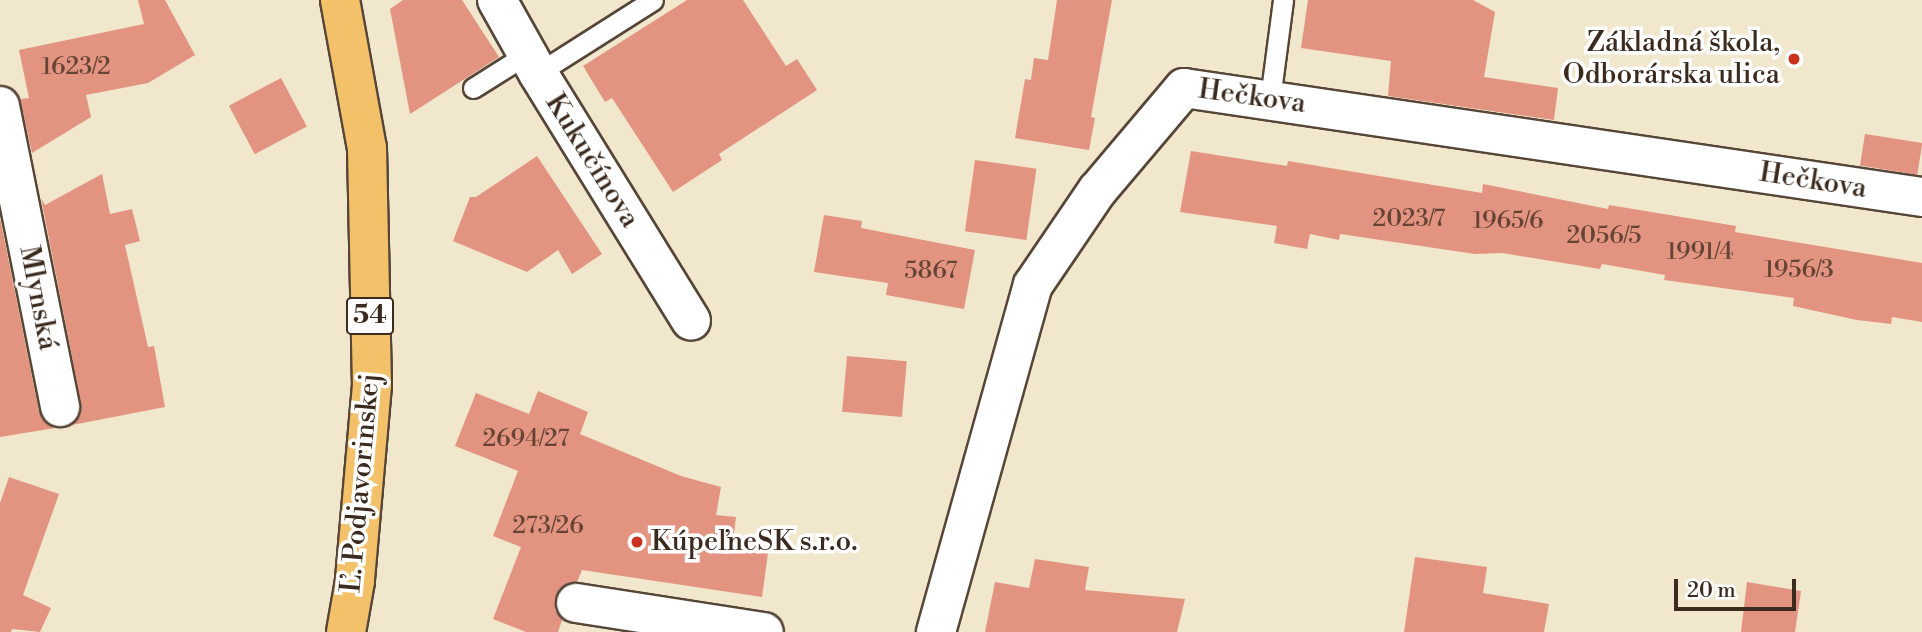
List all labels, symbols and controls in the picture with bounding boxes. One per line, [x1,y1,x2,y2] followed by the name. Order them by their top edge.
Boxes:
[1563,26,1780,92] place label: Základná škola, Odborárska ulica
[1786,51,1802,67] marker: Základná škola, Odborárska ulica
[41,54,111,82] house number: 1623/2
[1196,73,1308,121] street label: Hečkova
[538,88,646,234] street label: Kukučínova
[1757,156,1869,206] street label: Hečkova
[1373,206,1445,234] house number: 2023/7
[1473,208,1543,236] house number: 1965/6
[1566,223,1642,251] house number: 2056/5
[1667,239,1733,267] house number: 1991/4
[11,243,65,353] street label: Mlynská
[1764,257,1834,285] house number: 1956/3
[904,258,958,286] house number: 5867
[346,294,394,338] road number: 54
[335,372,387,594] street label: Ľ. Podjavorinskej
[482,426,570,454] house number: 2694/27
[512,513,584,541] house number: 273/26
[651,525,858,559] place label: KúpeľneSK s.r.o.
[629,534,645,550] marker: KúpeľneSK s.r.o.
[1677,566,1800,610] scale bar
[1687,578,1736,604] text: 20 m

